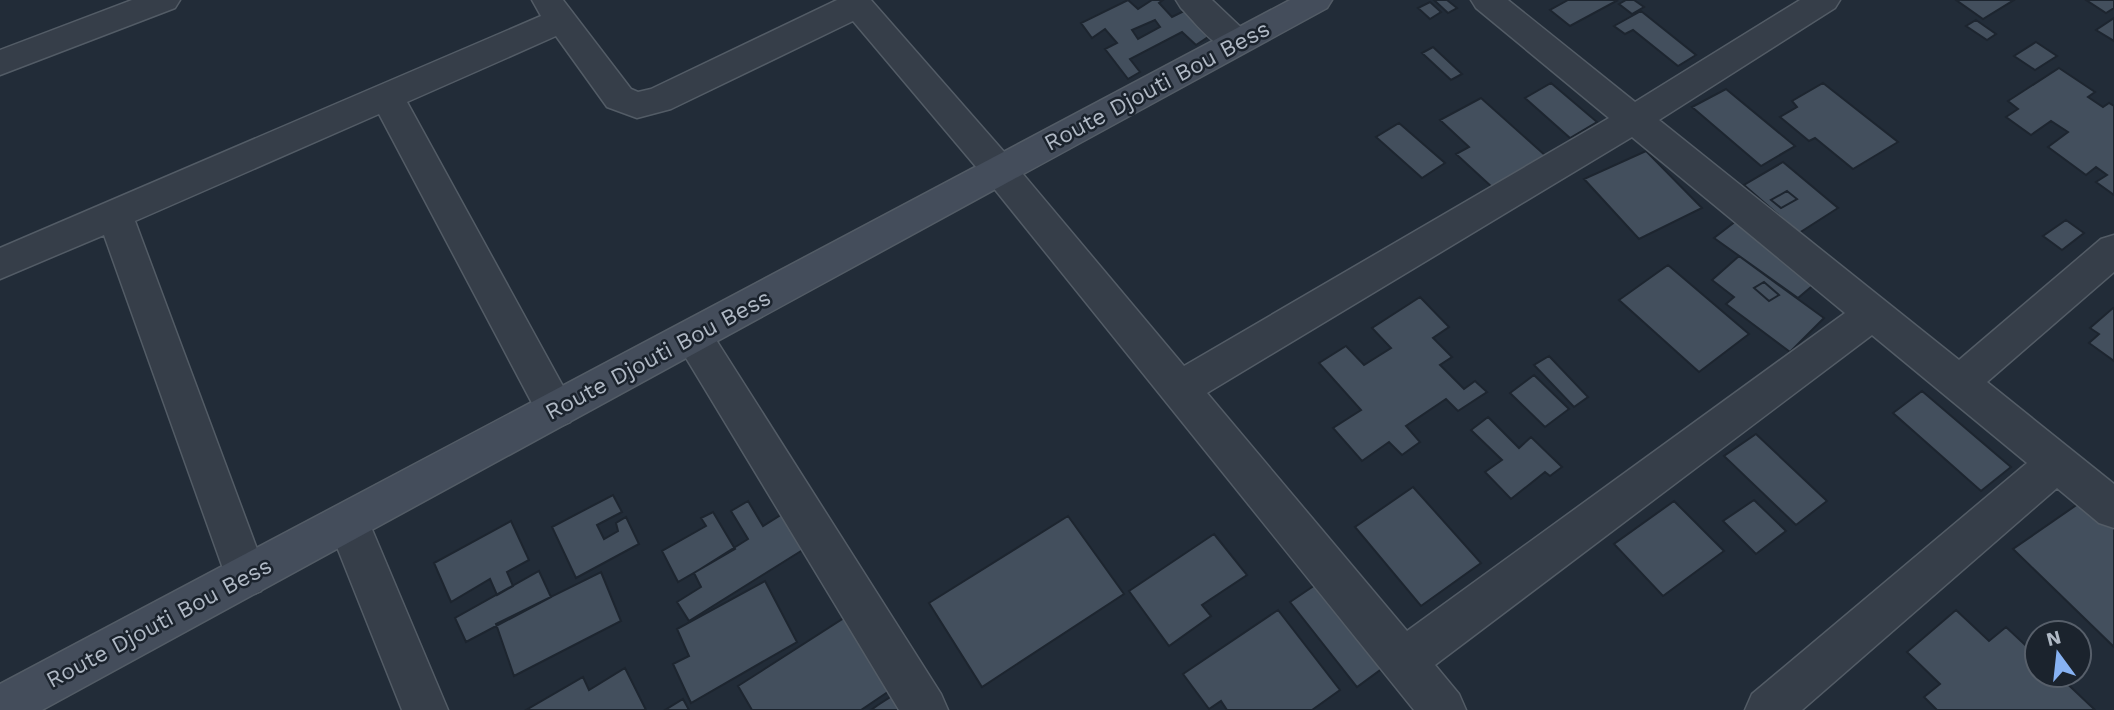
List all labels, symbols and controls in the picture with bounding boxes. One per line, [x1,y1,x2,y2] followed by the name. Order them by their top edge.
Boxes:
[1040,15,1274,157] street label: Route Djouti Bou Bess
[541,284,775,426] street label: Route Djouti Bou Bess
[42,552,276,694] street label: Route Djouti Bou Bess
[2023,619,2093,689] north arrow
[2044,625,2064,651] text: N

